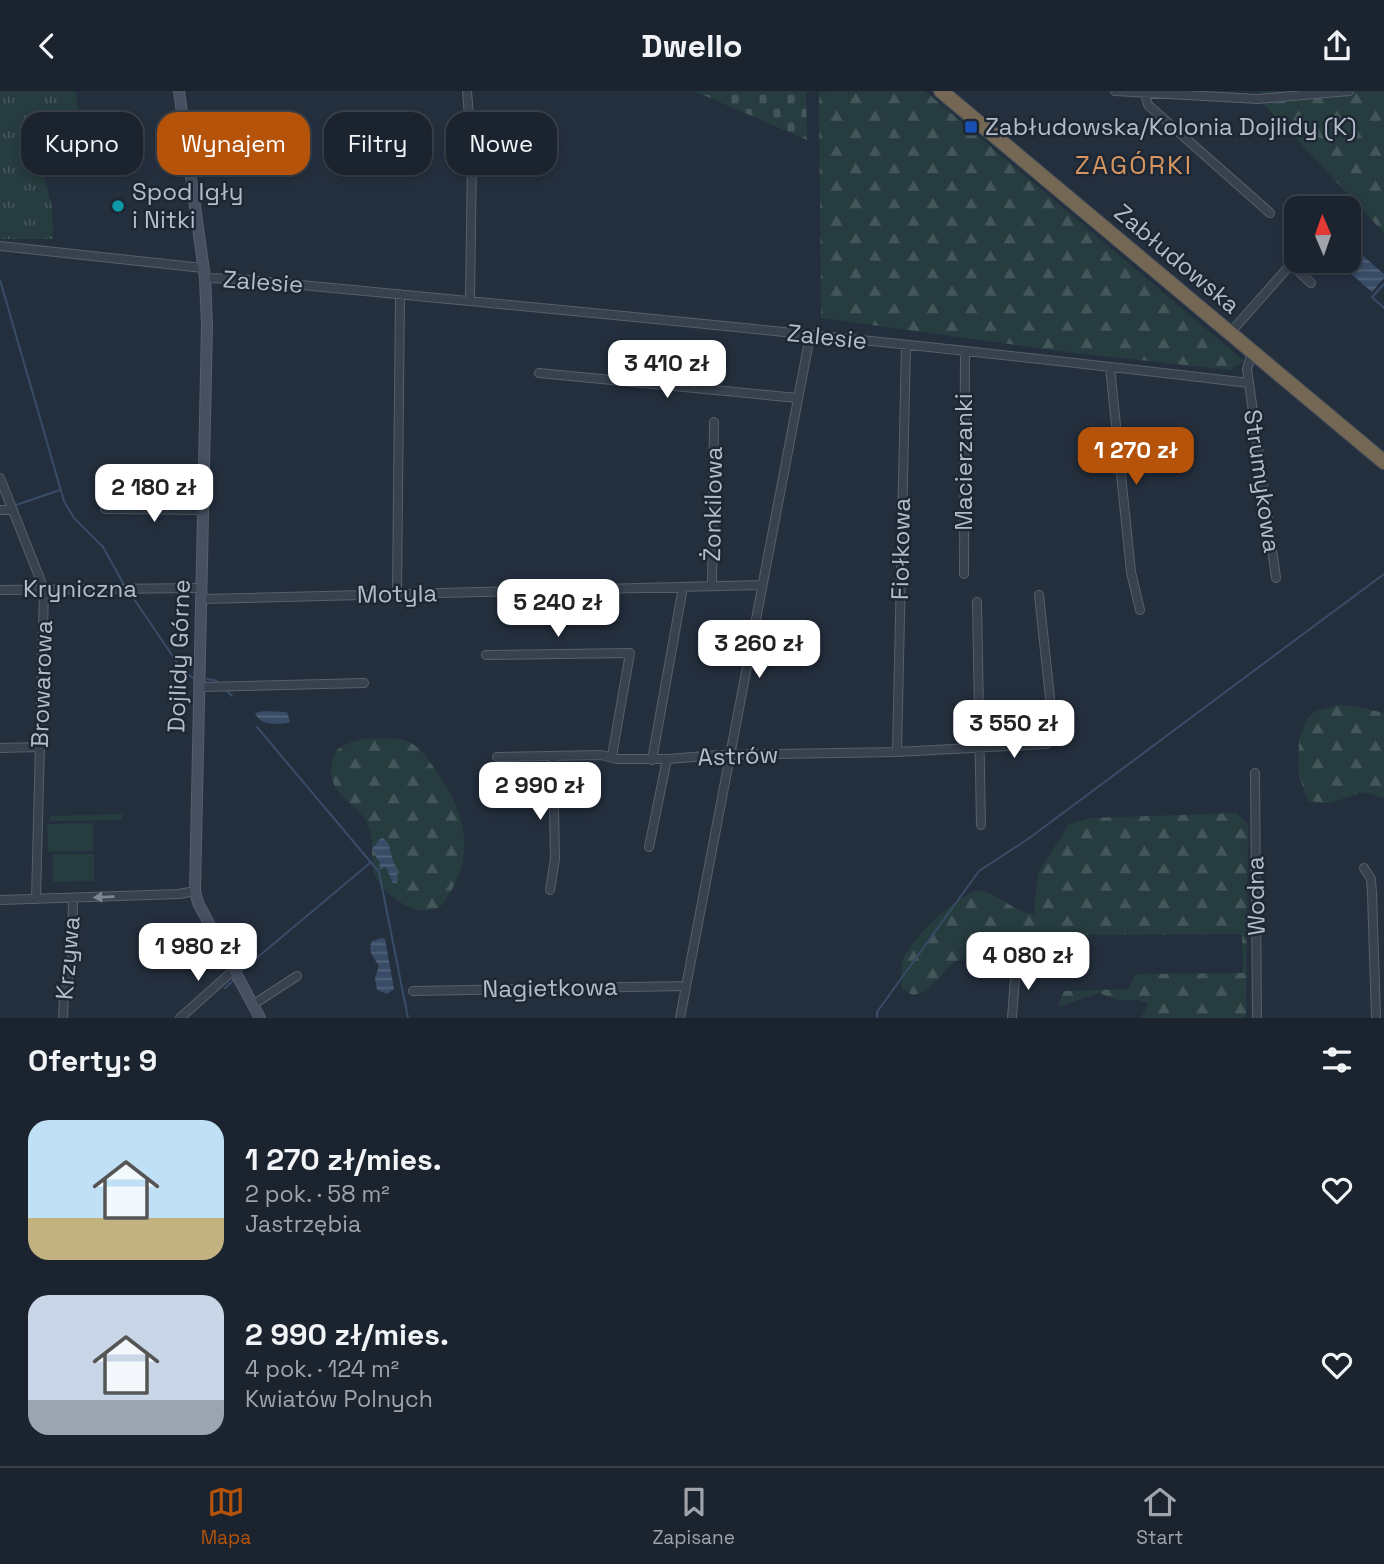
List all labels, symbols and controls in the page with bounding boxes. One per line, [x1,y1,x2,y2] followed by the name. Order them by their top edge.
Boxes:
[641,26,743,66] text: Dwello
[28,27,66,65] icon: back
[1318,27,1356,65] icon: share
[985,111,1357,142] place label: Zabłudowska/Kolonia Dojlidy (K)
[21,112,143,175] chip: Kupno
[157,112,310,175] chip: Wynajem
[324,112,432,175] chip: Filtry
[446,112,557,175] chip: Nowe
[963,119,979,135] marker: Zabłudowska/Kolonia Dojlidy (K)
[1075,148,1193,182] district label: ZAGÓRKI
[132,176,243,235] place label: Spod Igły i Nitki
[1284,196,1362,273] north arrow
[1284,196,1361,273] map controls
[1108,197,1247,320] street label: Zabłudowska
[110,198,126,214] marker: Spod Igły i Nitki
[222,263,304,300] street label: Zalesie
[785,317,869,356] street label: Zalesie
[595,341,739,400] pin: 3 410 zł
[624,348,710,378] text: 3 410 zł
[948,393,979,531] street label: Macierzanki
[1237,407,1288,555] street label: Strumykowa
[1064,427,1208,487] pin: 1 270 zł
[1094,435,1178,465] text: 1 270 zł
[696,446,729,562] street label: Żonkilowa
[82,465,226,524] pin: 2 180 zł
[111,472,197,502] text: 2 180 zł
[884,497,917,600] street label: Fiołkowa
[23,573,137,604] street label: Kryniczna
[356,577,438,610] street label: Motyla
[160,579,197,733] street label: Dojlidy Górne
[486,580,630,639] pin: 5 240 zł
[513,587,603,617] text: 5 240 zł
[24,619,59,748] street label: Browarowa
[687,621,831,680] pin: 3 260 zł
[714,628,804,658] text: 3 260 zł
[942,701,1086,760] pin: 3 550 zł
[969,708,1059,738] text: 3 550 zł
[697,739,779,772] street label: Astrów
[468,763,612,822] pin: 2 990 zł
[495,770,585,800] text: 2 990 zł
[1239,856,1272,936] street label: Wodna
[93,891,115,902] one-way arrow
[48,915,87,1001] street label: Krzywa
[126,923,270,983] pin: 1 980 zł
[155,931,241,961] text: 1 980 zł
[956,933,1100,992] pin: 4 080 zł
[982,940,1074,970] text: 4 080 zł
[482,971,618,1004] street label: Nagietkowa
[28,1041,157,1080] text: Oferty: 9
[1318,1041,1356,1079] icon: filters
[245,1140,442,1179] text: 1 270 zł/mies.
[84,1148,168,1232] icon: home
[1318,1171,1356,1209] icon: heart
[245,1179,390,1209] text: 2 pok. · 58 m²
[245,1209,361,1239] text: Jastrzębia
[245,1315,449,1354] text: 2 990 zł/mies.
[84,1323,168,1407] icon: home
[1318,1346,1356,1384] icon: heart
[245,1354,399,1384] text: 4 pok. · 124 m²
[245,1384,433,1414] text: Kwiatów Polnych
[201,1483,251,1550] tab: Mapa
[652,1483,735,1550] tab: Zapisane
[1136,1483,1183,1550] tab: Start

